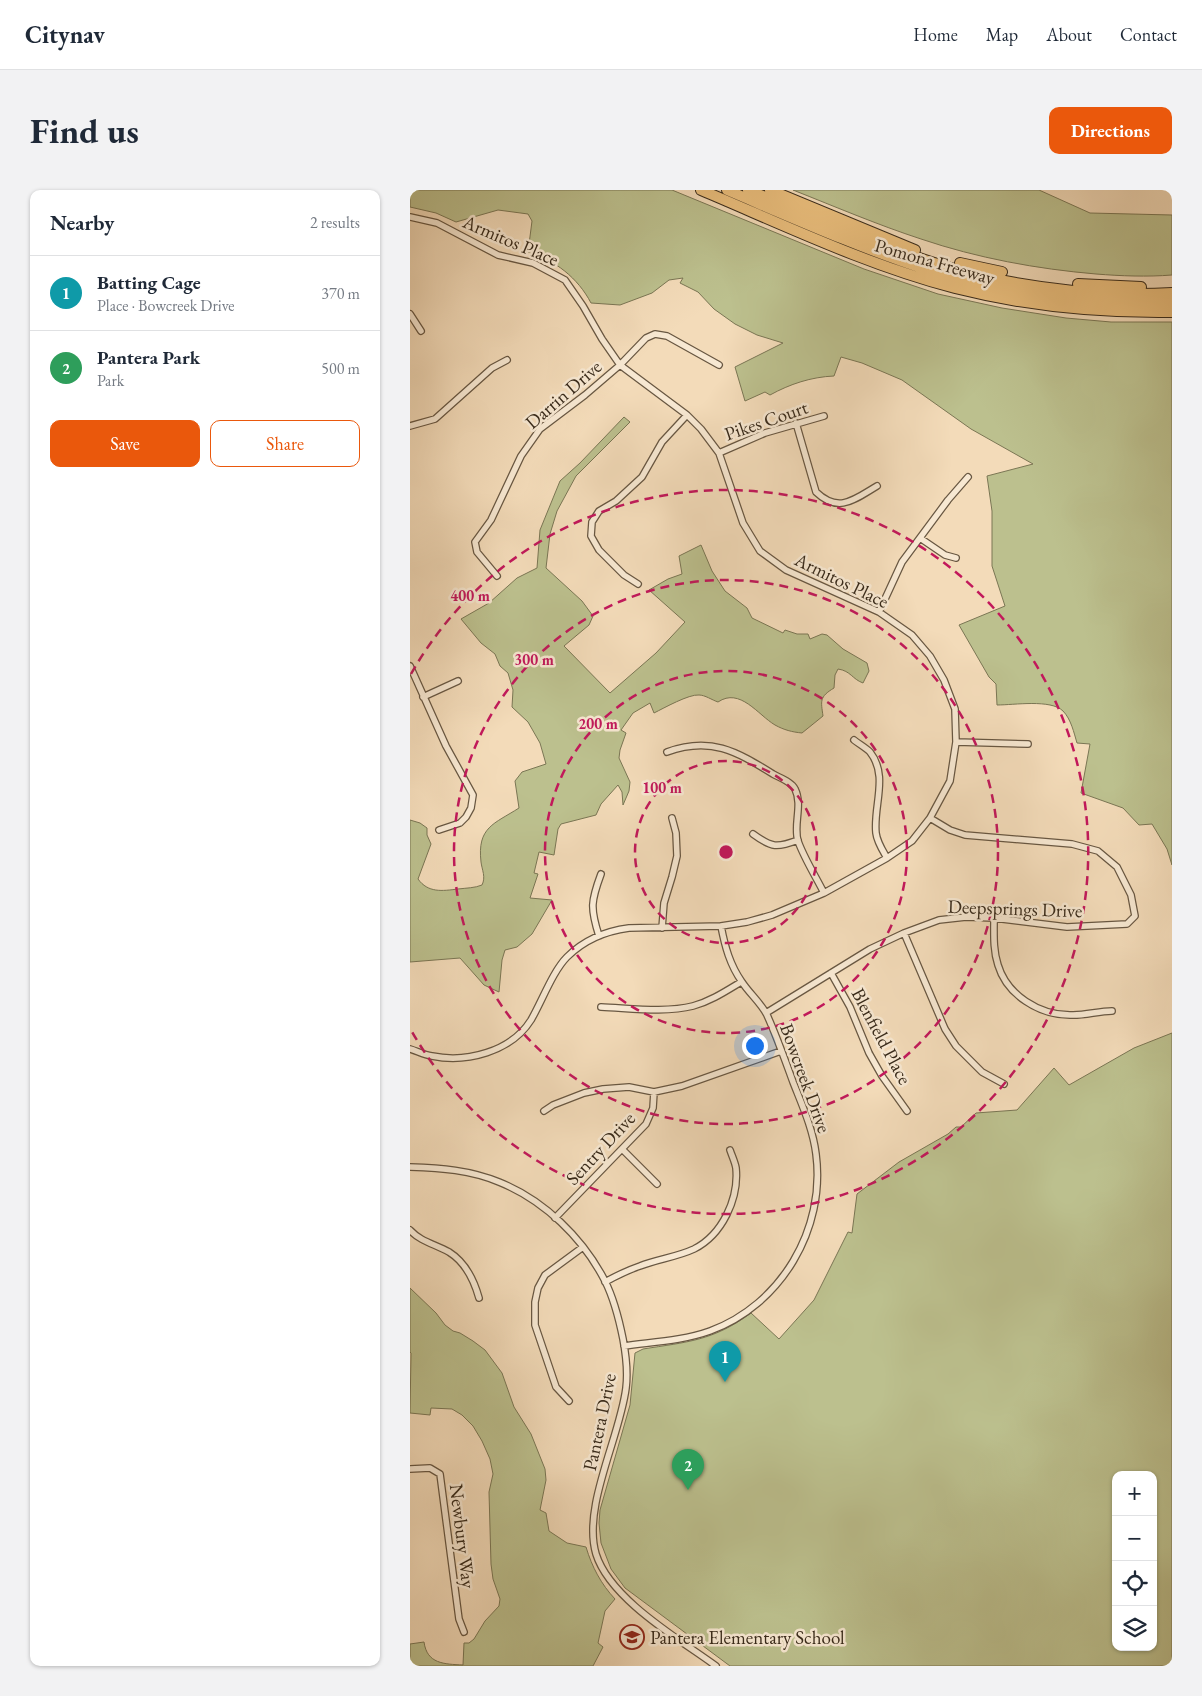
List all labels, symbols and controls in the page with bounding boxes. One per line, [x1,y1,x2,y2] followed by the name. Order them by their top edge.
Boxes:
[25,19,105,50] text: Citynav
[913,23,958,46] text: Home
[986,23,1018,46] text: Map
[1046,23,1092,46] text: About
[1120,23,1177,46] text: Contact
[1049,107,1172,154] button: Directions
[30,108,139,153] text: Find us
[50,209,114,236] text: Nearby
[458,209,562,272] street label: Armitos Place
[310,212,360,233] text: 2 results
[872,232,998,291] street label: Pomona Freeway
[97,270,201,295] text: Batting Cage
[62,283,70,304] text: 1
[321,283,360,304] text: 370 m
[97,295,235,316] text: Place · Bowcreek Drive
[97,345,200,370] text: Pantera Park
[520,354,607,435] street label: Darrin Drive
[62,358,70,379] text: 2
[321,358,360,379] text: 500 m
[97,370,124,391] text: Park
[721,395,811,446] street label: Pikes Court
[50,420,200,467] button: Save
[210,420,360,467] button: Share
[790,546,893,614] street label: Armitos Place
[450,586,490,605] text: 400 m
[514,650,554,669] text: 300 m
[578,714,618,733] text: 200 m
[642,778,682,797] text: 100 m
[717,843,735,861] centre of rings
[947,894,1083,923] street label: Deepsprings Drive
[846,984,917,1089] street label: Blenfield Place
[774,1020,837,1136] street label: Bowcreek Drive
[742,1033,768,1059] your location
[560,1106,641,1190] street label: Sentry Drive
[709,1341,741,1382] pin: 1
[577,1371,622,1473] street label: Pantera Drive
[672,1449,704,1490] pin: 2
[1112,1471,1157,1651] map controls
[1112,1471,1157,1516] button: +
[444,1482,481,1590] street label: Newbury Way
[1112,1516,1157,1561] button: −
[1112,1561,1157,1606] button: locate
[1112,1606,1157,1651] button: layers
[619,1624,645,1650] school or university icon: Pantera Elementary School
[650,1625,845,1650] place label: Pantera Elementary School

